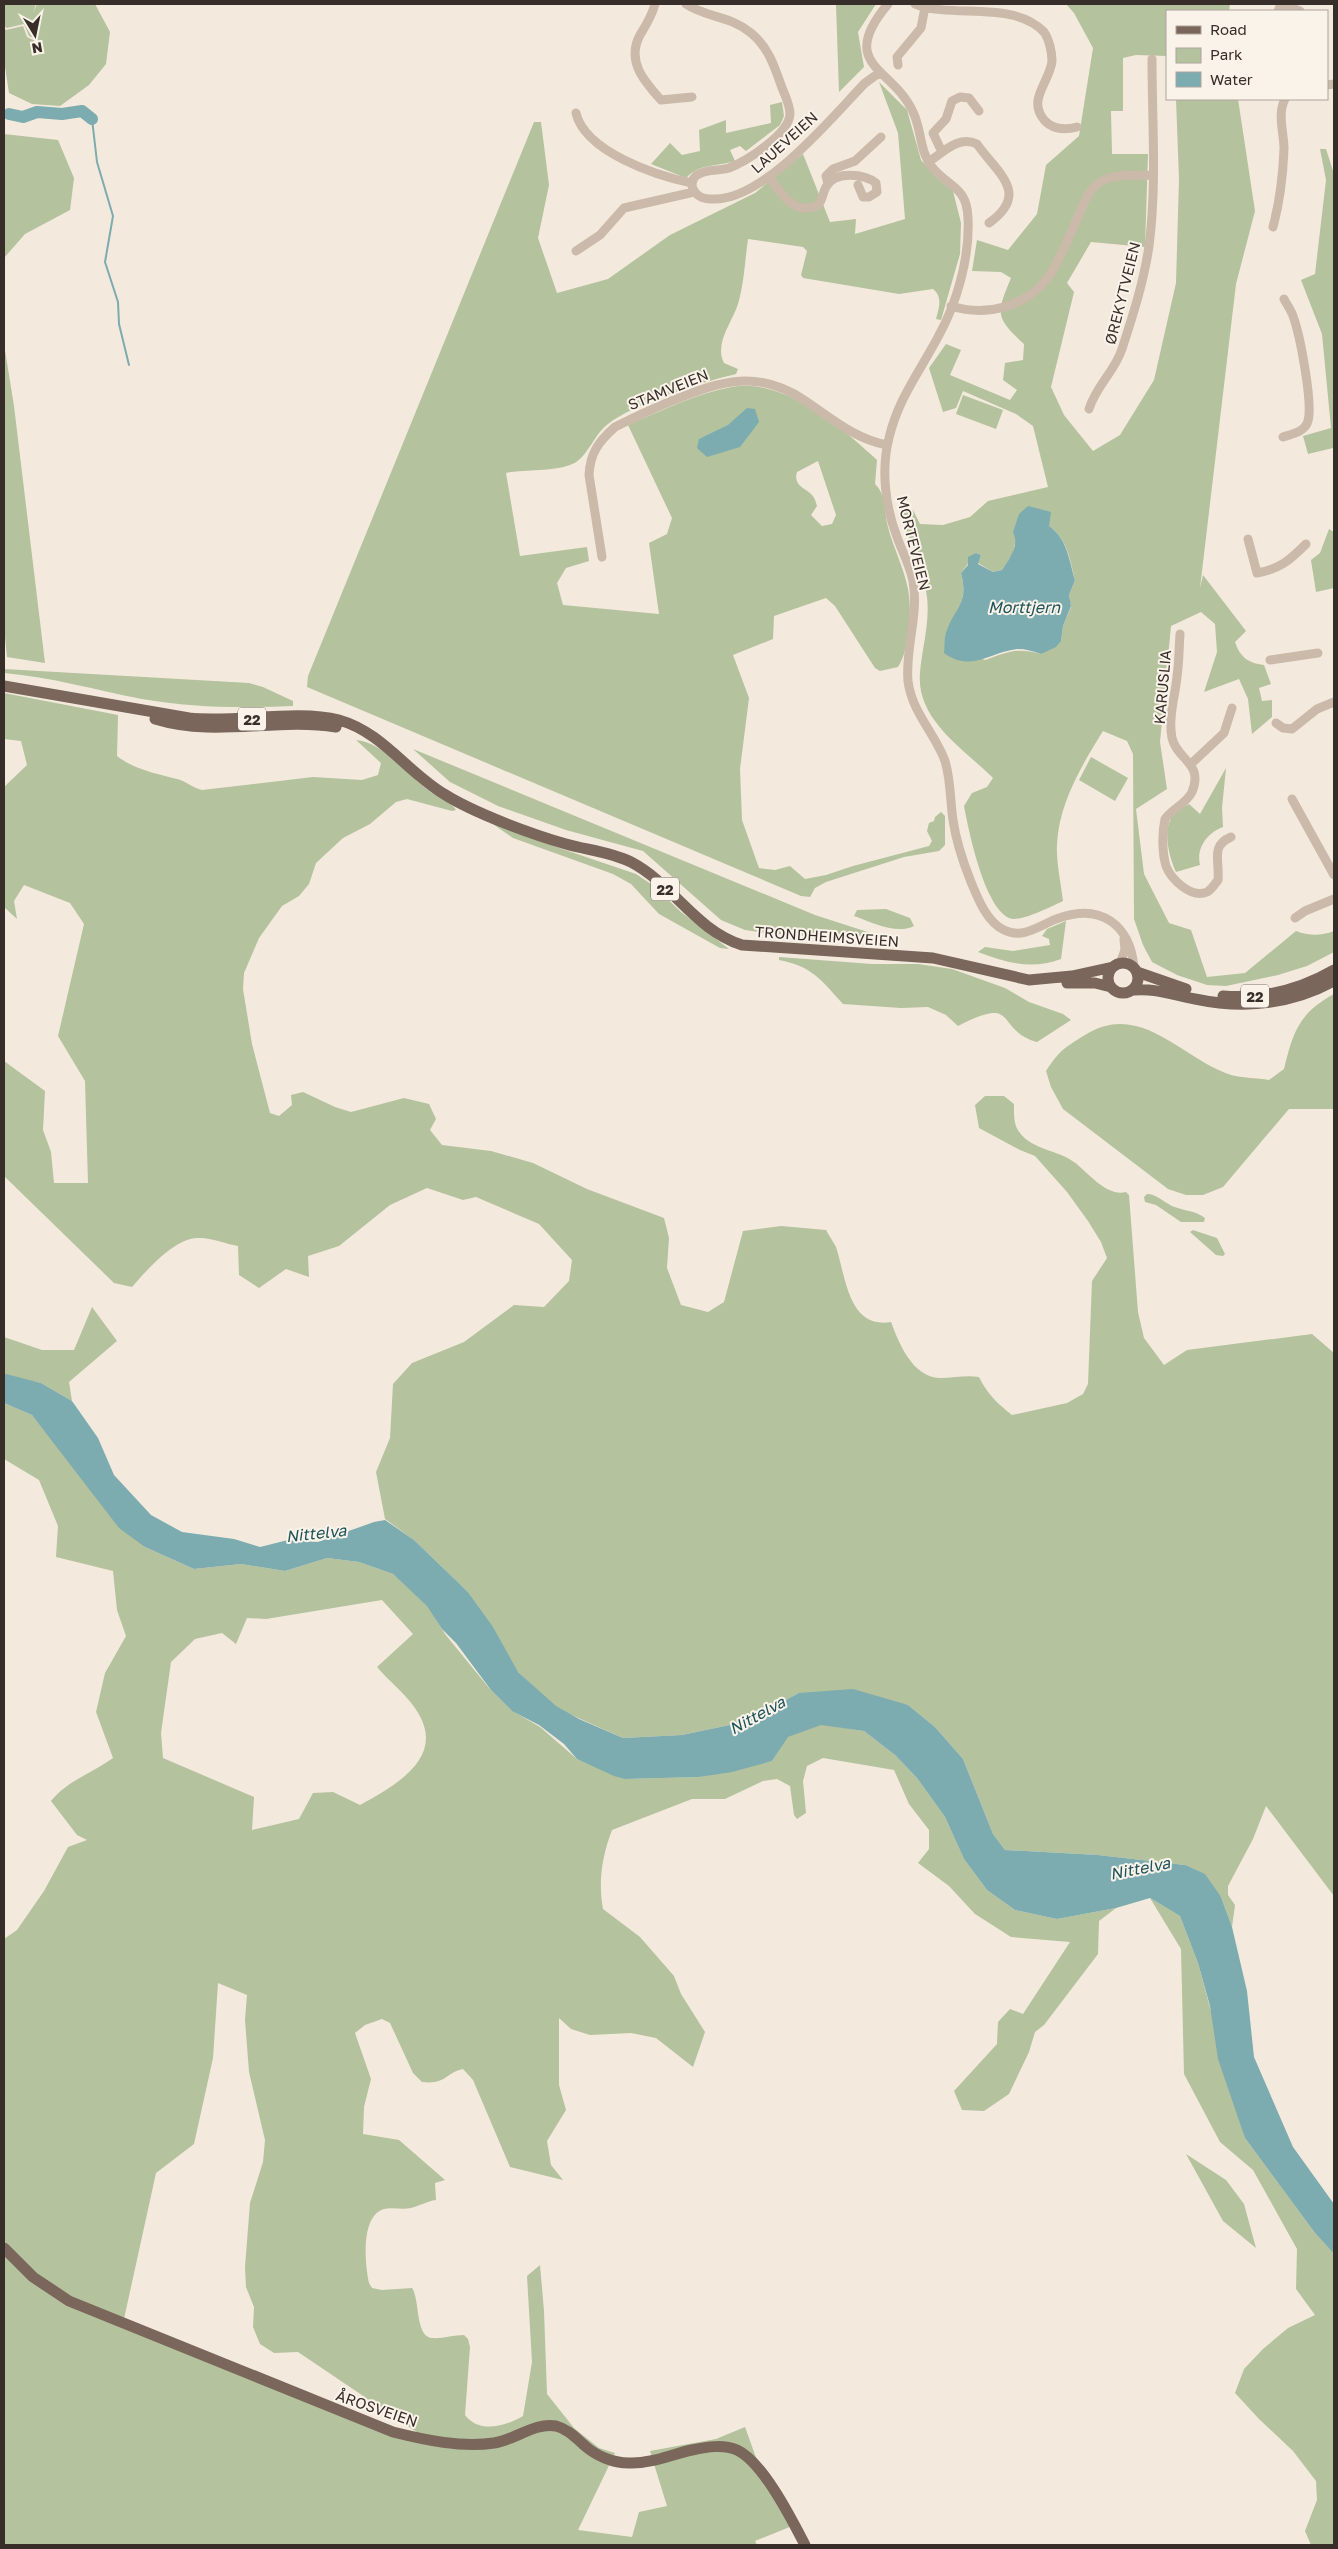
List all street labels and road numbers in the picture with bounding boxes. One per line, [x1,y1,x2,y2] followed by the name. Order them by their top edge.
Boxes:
[747,107,821,177] street label: LAUEVEIEN
[1101,240,1143,346] street label: ØREKYTVEIEN
[625,365,711,413] street label: STAMVEIEN
[894,494,934,592] street label: MORTEVEIEN
[1150,649,1174,725] street label: KARUSLIA
[238,708,266,731] road number: 22
[651,878,679,901] road number: 22
[754,922,900,950] street label: TRONDHEIMSVEIEN
[1241,984,1269,1008] road number: 22
[334,2386,420,2430] street label: ÅROSVEIEN

